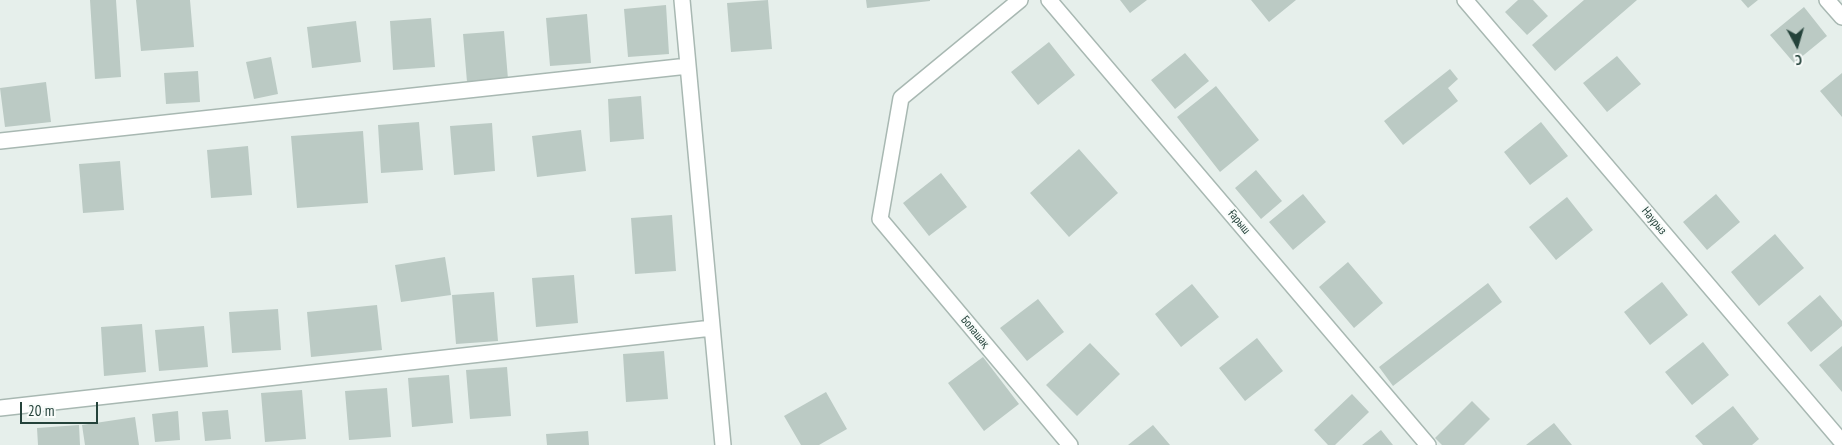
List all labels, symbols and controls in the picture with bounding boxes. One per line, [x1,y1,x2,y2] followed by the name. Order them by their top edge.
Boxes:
[1772,20,1822,70] north arrow
[1794,51,1803,69] text: С
[1638,204,1670,238] street label: Наурыз
[1225,207,1253,237] street label: Ғарыш
[958,313,992,351] street label: Болашақ
[22,392,100,424] scale bar
[28,401,54,420] text: 20 m

